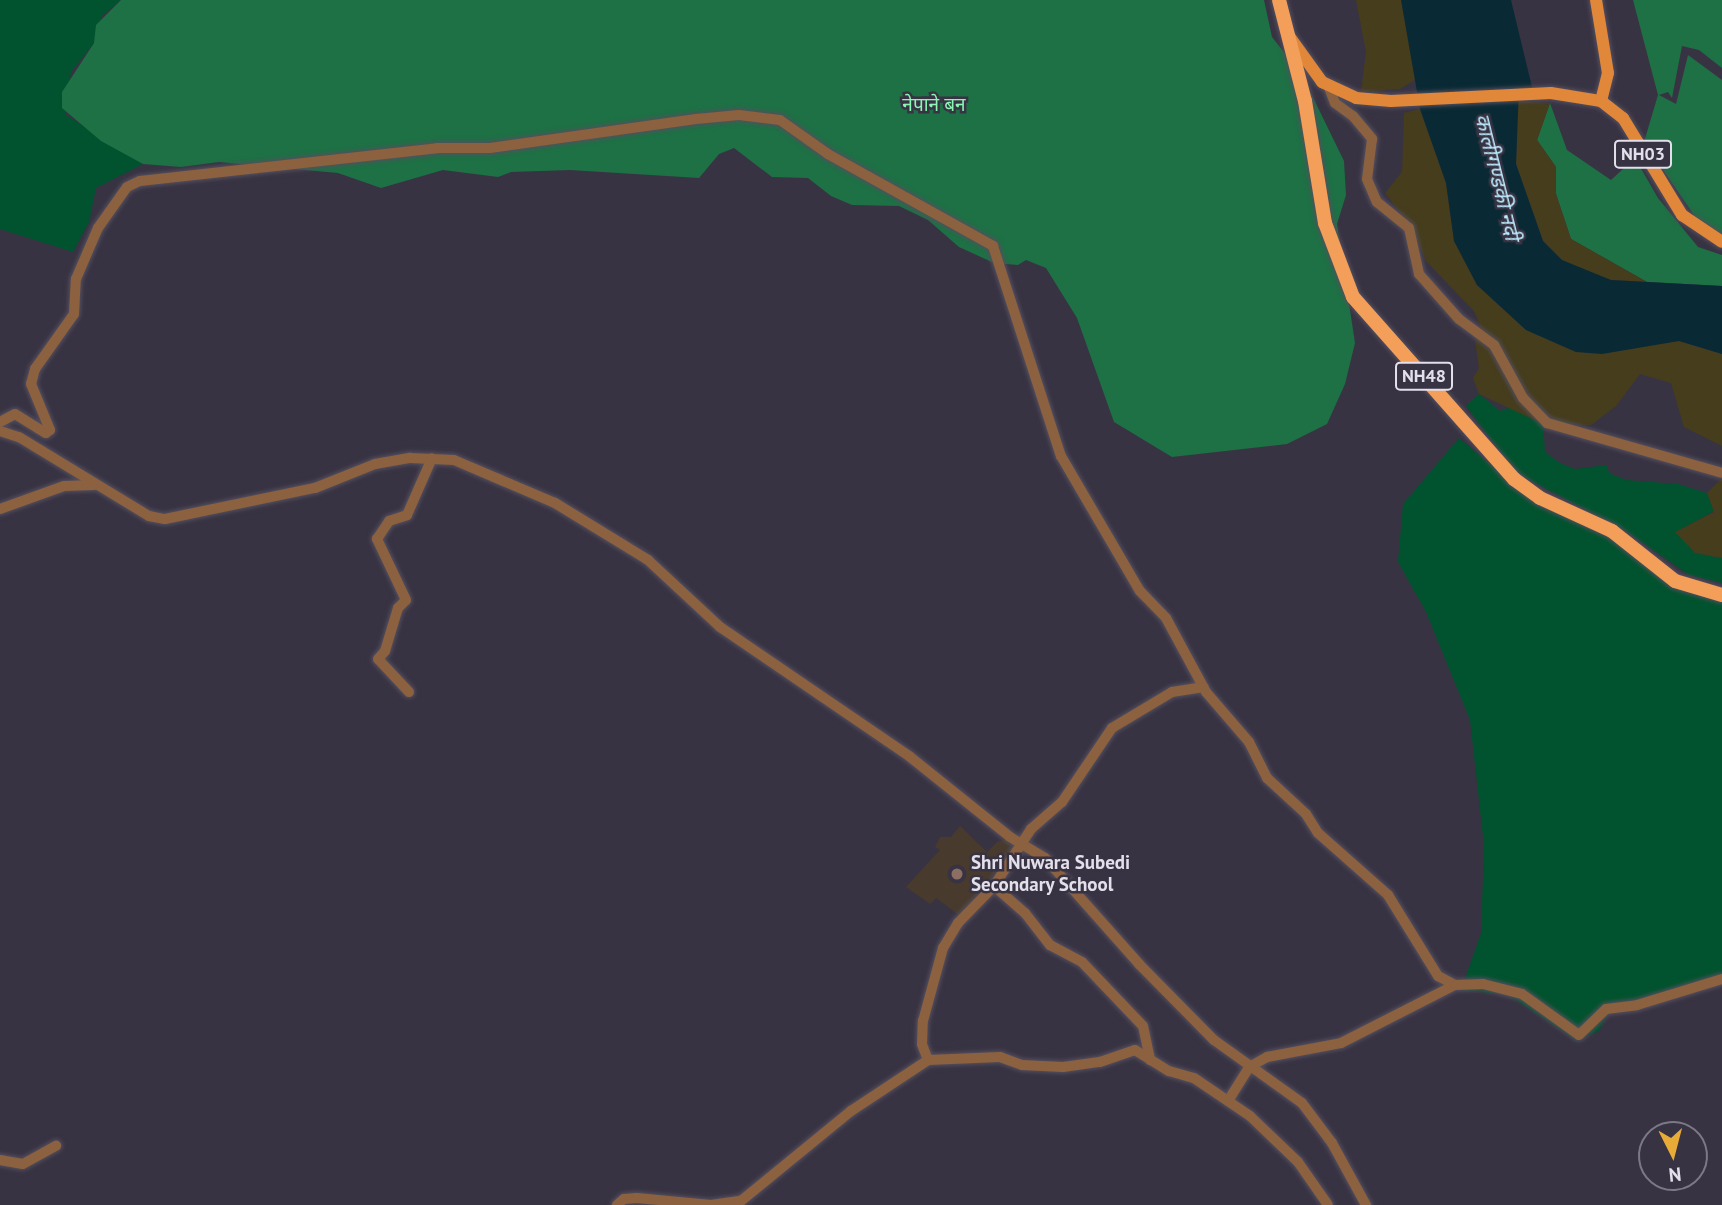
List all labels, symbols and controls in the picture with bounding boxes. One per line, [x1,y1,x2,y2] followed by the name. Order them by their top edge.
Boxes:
[902,94,966,116] park label: नेपाने बन
[1469,111,1525,243] water label: कालीगण्डकी नदी
[1613,140,1673,168] road number: NH03
[1394,362,1454,390] road number: NH48
[971,852,1130,896] place label: Shri Nuwara Subedi Secondary School
[949,866,965,882] marker: Shri Nuwara Subedi Secondary School
[1638,1121,1708,1191] north arrow
[1668,1162,1682,1187] text: N

